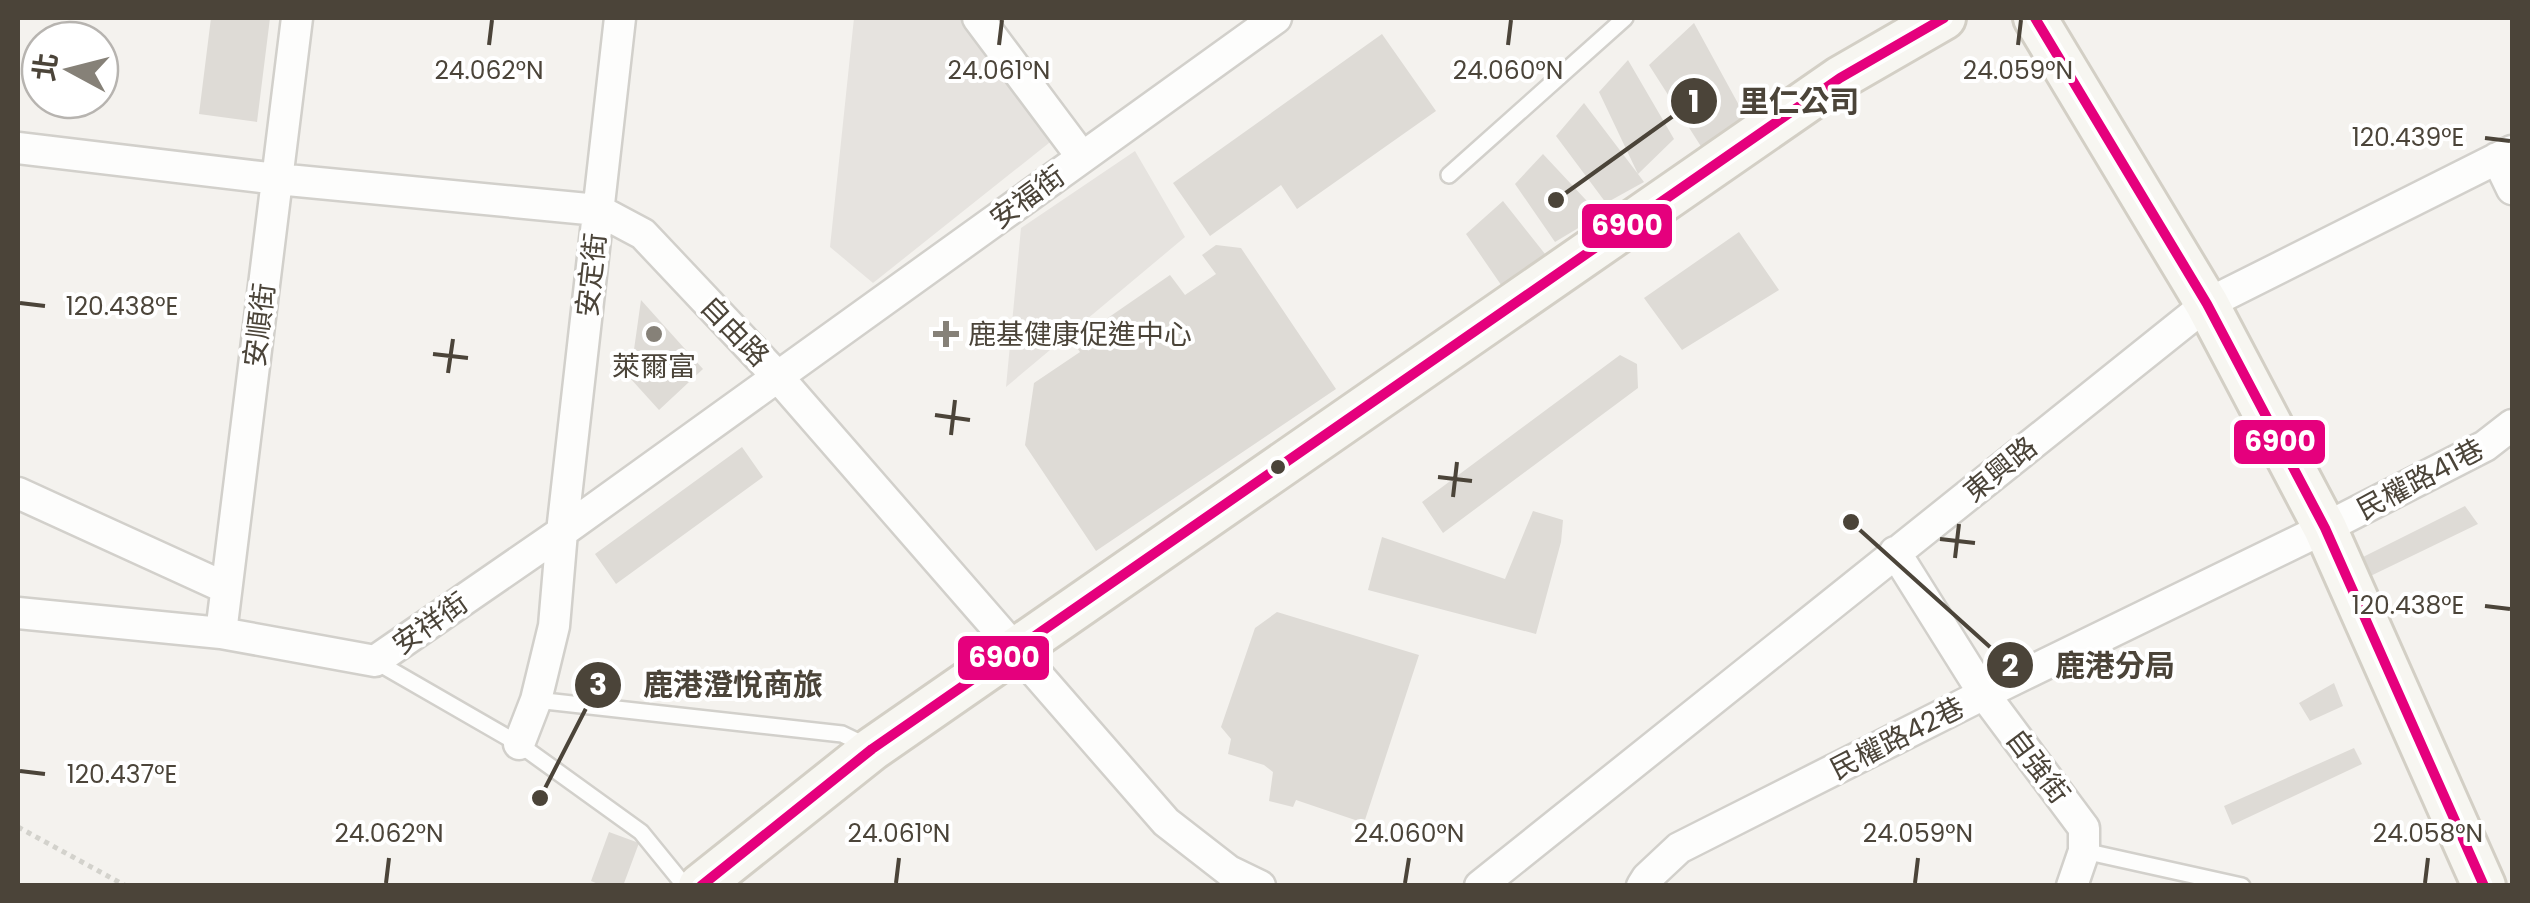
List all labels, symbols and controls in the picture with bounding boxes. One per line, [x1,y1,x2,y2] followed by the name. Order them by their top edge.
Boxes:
[20,20,120,120] north arrow
[25,51,67,83] text: 北
[434,53,544,88] text: 24.062°N
[948,53,1050,88] text: 24.061°N
[1453,53,1563,88] text: 24.060°N
[1963,53,2073,88] text: 24.059°N
[1669,71,1879,131] callout: 里仁公司
[1688,80,1700,123] text: 1
[1739,80,1859,123] text: 里仁公司
[2352,120,2464,155] text: 120.439°E
[982,157,1073,238] street label: 安福街
[1580,202,1674,250] line badge: 6900
[1591,206,1663,245] text: 6900
[568,231,615,319] street label: 安定街
[235,281,284,369] street label: 安順街
[691,288,778,375] street label: 自由路
[66,289,178,324] text: 120.438°E
[968,315,1192,354] place label: 鹿基健康促進中心
[933,321,959,347] marker: 鹿基健康促進中心
[643,323,665,345] marker: 萊爾富
[612,347,696,386] place label: 萊爾富
[2232,418,2327,466] line badge: 6900
[2244,422,2316,461] text: 6900
[1955,428,2045,511] street label: 東興路
[2350,430,2491,529] street label: 民權路41巷
[1268,457,1288,477] unlabelled marker
[385,583,476,663] street label: 安祥街
[2352,588,2464,623] text: 120.438°E
[956,634,1051,682] line badge: 6900
[1985,635,2195,695] callout: 鹿港分局
[968,638,1040,677] text: 6900
[2001,644,2019,687] text: 2
[2055,644,2175,687] text: 鹿港分局
[573,655,843,715] callout: 鹿港澄悅商旅
[589,663,607,706] text: 3
[643,663,823,706] text: 鹿港澄悅商旅
[1823,688,1971,789] street label: 民權路42巷
[1997,721,2078,812] street label: 自強街
[67,757,177,792] text: 120.437°E
[334,816,444,851] text: 24.062°N
[848,816,950,851] text: 24.061°N
[1354,816,1464,851] text: 24.060°N
[1863,816,1973,851] text: 24.059°N
[2373,816,2483,851] text: 24.058°N

